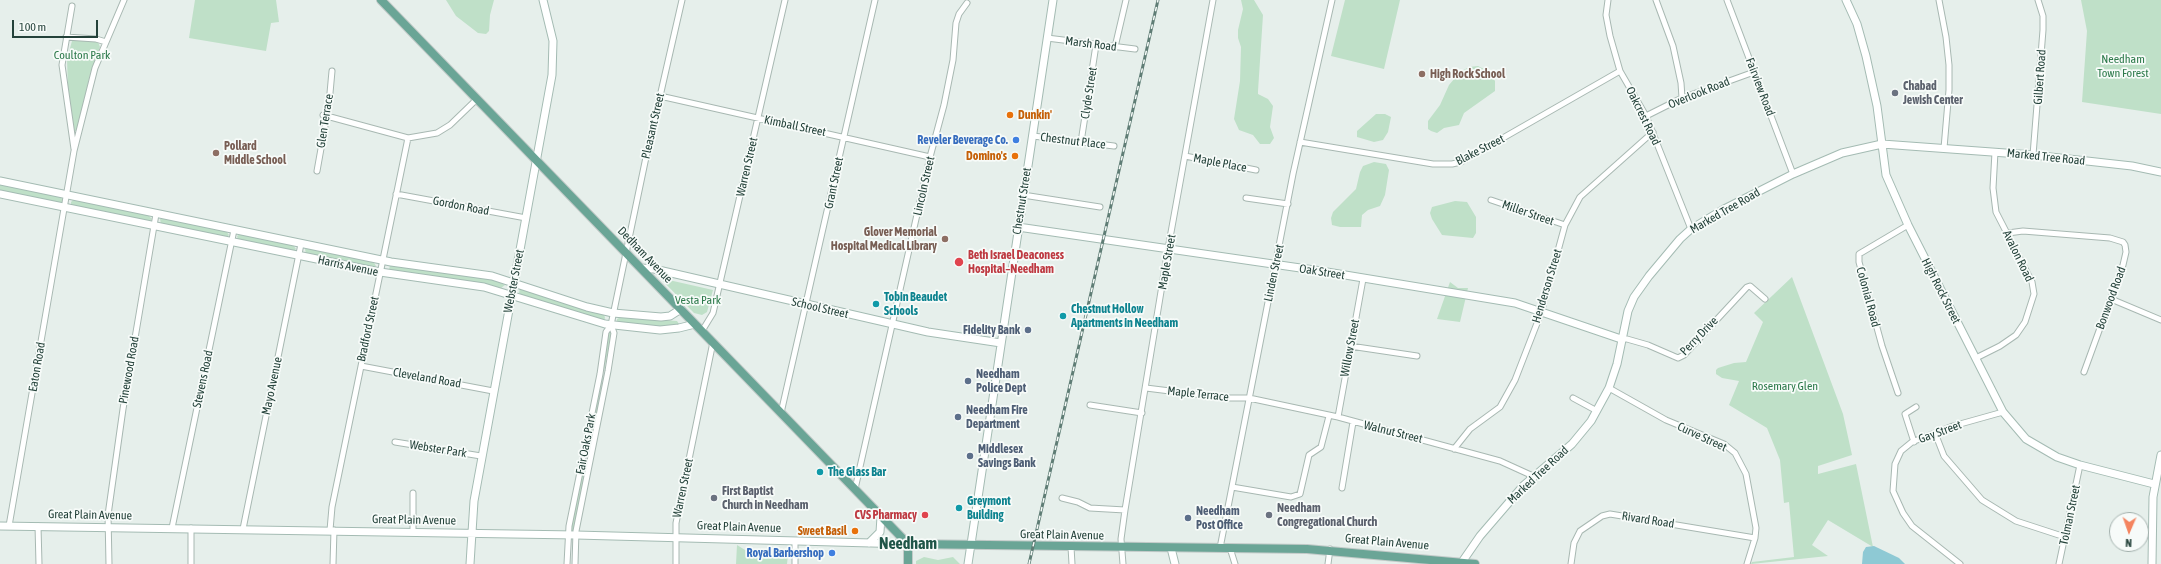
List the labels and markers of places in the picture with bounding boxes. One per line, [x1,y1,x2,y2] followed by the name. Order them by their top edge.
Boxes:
[1430,67,1505,81] place label: High Rock School
[1417,69,1427,79] marker: High Rock School
[1903,79,1963,107] place label: Chabad Jewish Center
[1890,88,1900,98] marker: Chabad Jewish Center
[1018,108,1052,122] place label: Dunkin'
[1005,110,1015,120] marker: Dunkin'
[917,133,1008,147] place label: Reveler Beverage Co.
[1011,135,1021,145] marker: Reveler Beverage Co.
[224,139,286,167] place label: Pollard Middle School
[211,148,221,158] marker: Pollard Middle School
[966,149,1007,163] place label: Domino's
[1010,151,1020,161] marker: Domino's
[831,225,937,253] place label: Glover Memorial Hospital Medical Library
[940,234,950,244] marker: Glover Memorial Hospital Medical Library
[968,248,1064,276] place label: Beth Israel Deaconess Hospital–Needham
[953,256,965,268] marker: Beth Israel Deaconess Hospital–Needham
[884,290,947,318] place label: Tobin Beaudet Schools
[871,299,881,309] marker: Tobin Beaudet Schools
[1071,302,1178,330] place label: Chestnut Hollow Apartments in Needham
[1058,311,1068,321] marker: Chestnut Hollow Apartments in Needham
[963,323,1020,337] place label: Fidelity Bank
[1023,325,1033,335] marker: Fidelity Bank
[976,367,1026,395] place label: Needham Police Dept
[963,376,973,386] marker: Needham Police Dept
[966,403,1028,431] place label: Needham Fire Department
[953,412,963,422] marker: Needham Fire Department
[978,442,1036,470] place label: Middlesex Savings Bank
[965,451,975,461] marker: Middlesex Savings Bank
[828,465,886,479] place label: The Glass Bar
[815,467,825,477] marker: The Glass Bar
[722,484,808,512] place label: First Baptist Church in Needham
[709,493,719,503] marker: First Baptist Church in Needham
[967,494,1011,522] place label: Greymont Building
[1277,501,1377,529] place label: Needham Congregational Church
[954,503,964,513] marker: Greymont Building
[1196,504,1243,532] place label: Needham Post Office
[855,508,917,522] place label: CVS Pharmacy
[920,510,930,520] marker: CVS Pharmacy
[1264,510,1274,520] marker: Needham Congregational Church
[1183,513,1193,523] marker: Needham Post Office
[798,524,847,538] place label: Sweet Basil
[850,526,860,536] marker: Sweet Basil
[746,546,824,560] place label: Royal Barbershop
[827,548,837,558] marker: Royal Barbershop

